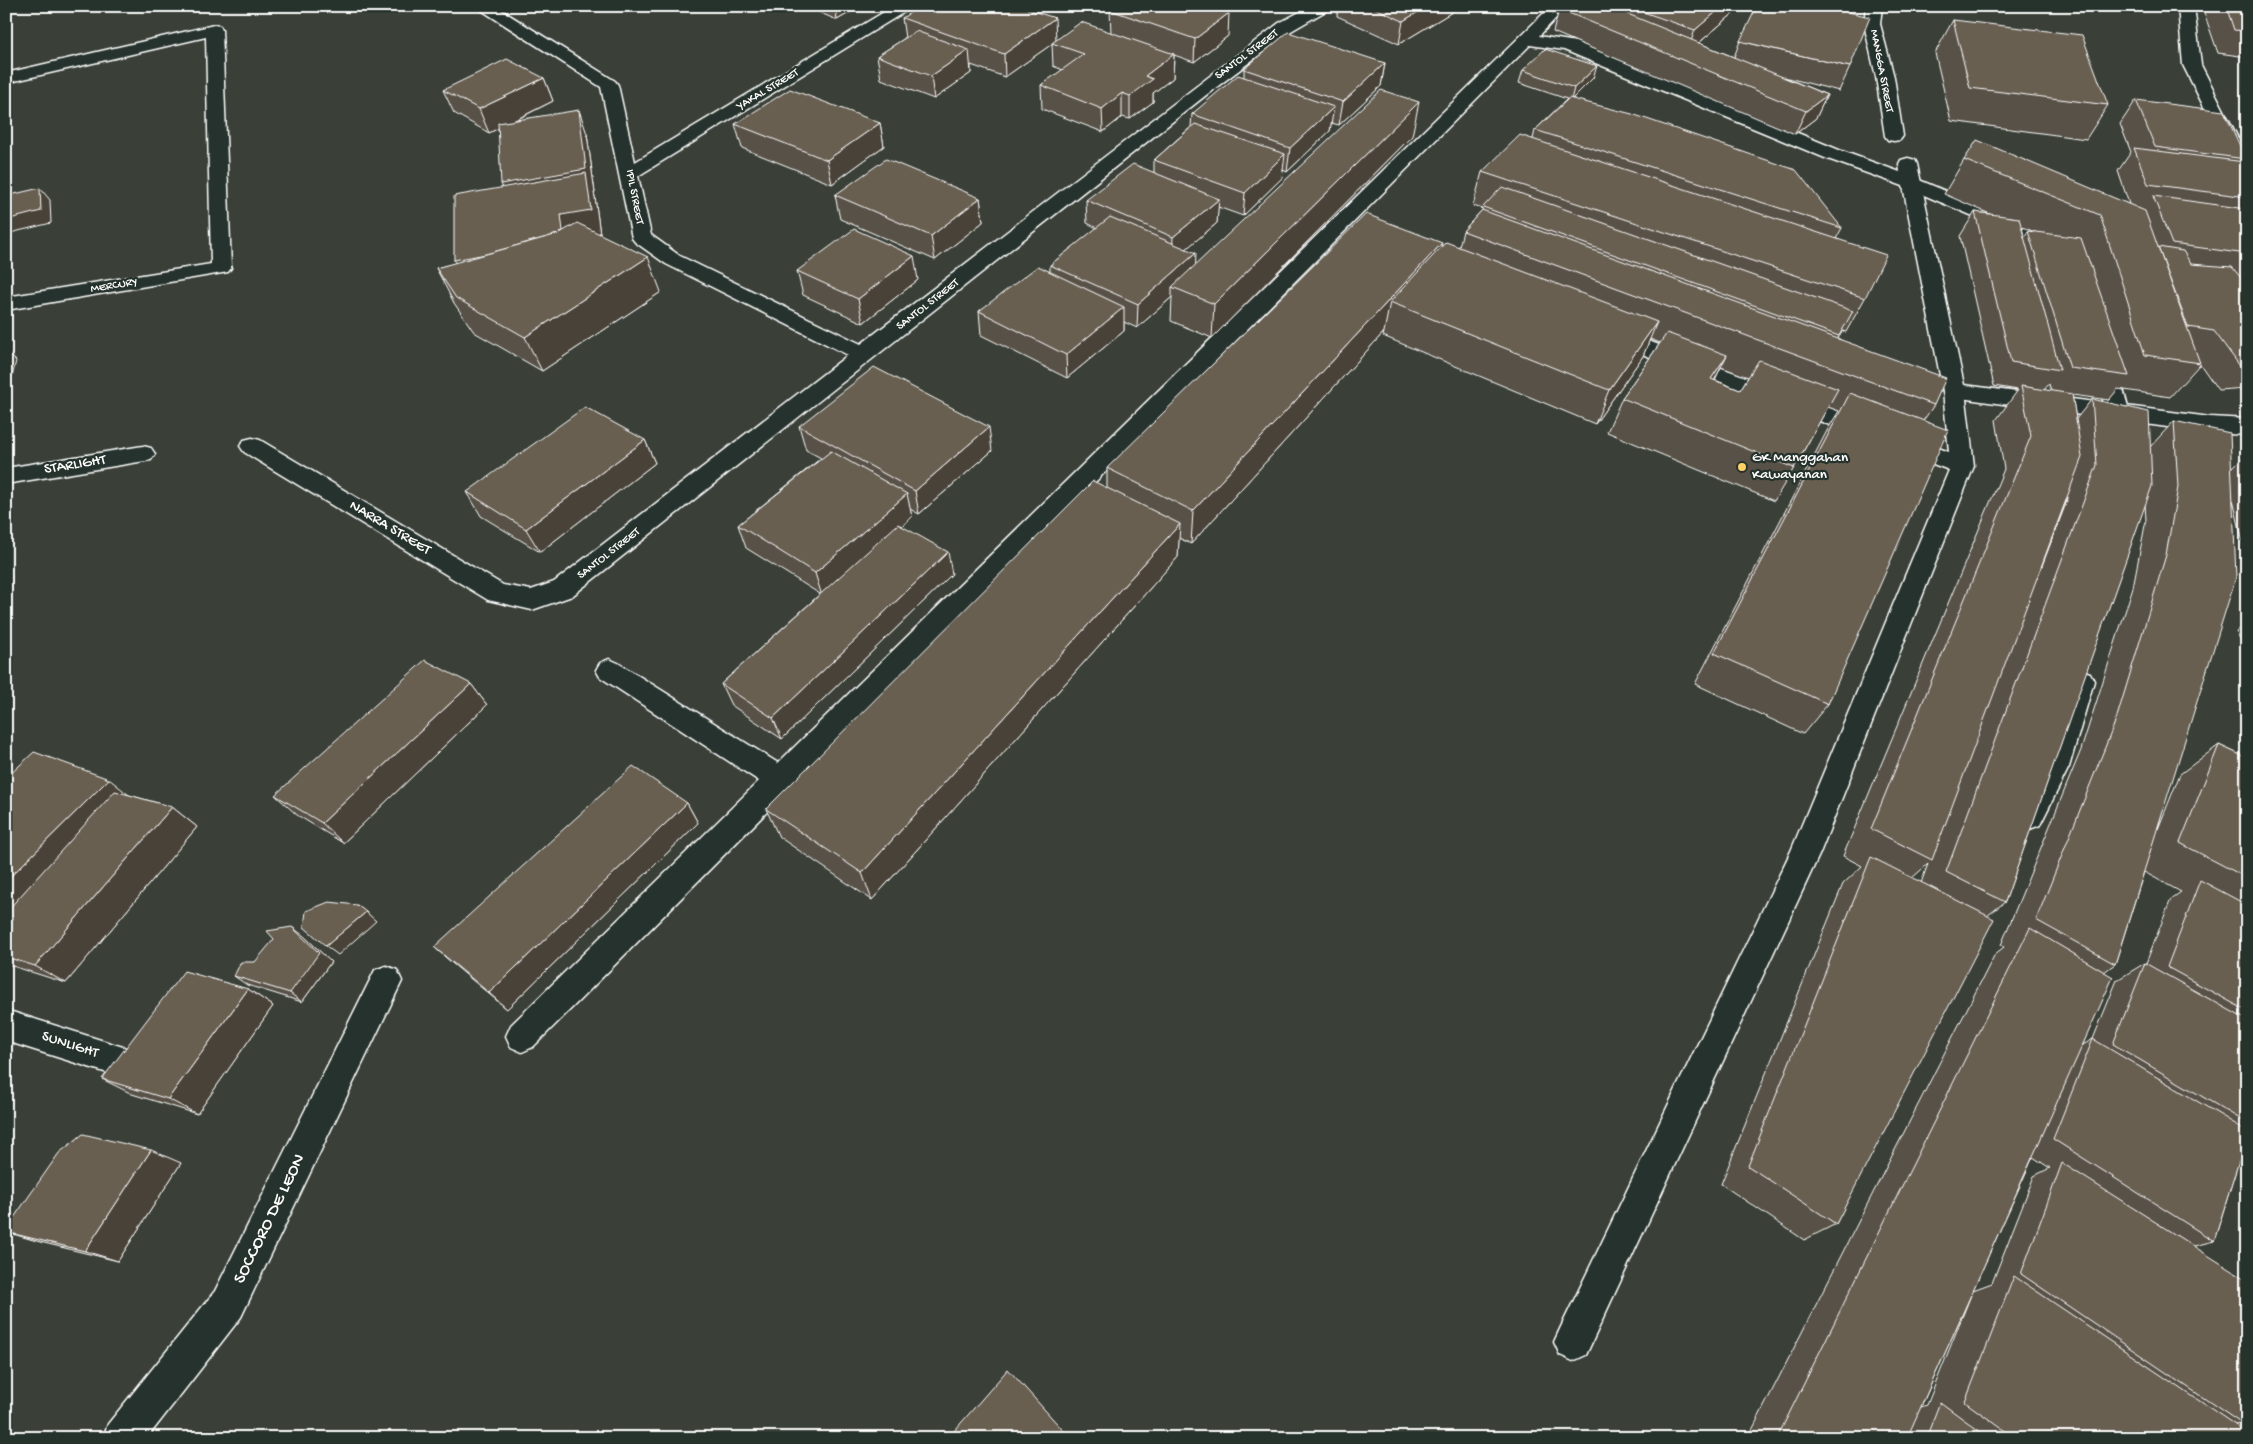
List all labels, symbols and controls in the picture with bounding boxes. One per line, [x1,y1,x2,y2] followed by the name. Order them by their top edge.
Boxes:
[1213,26,1282,83] street label: SANTOL STREET
[1866,28,1896,115] street label: MANGGA STREET
[734,65,803,114] street label: YAKAL STREET
[622,168,646,227] street label: IPIL STREET
[90,275,139,297] street label: MERCURY
[894,275,963,334] street label: SANTOL STREET
[1752,449,1848,484] place label: GK Manggahan Kawayanan
[43,451,108,479] street label: STARLIGHT
[1736,461,1748,473] marker: GK Manggahan Kawayanan
[346,497,435,560] street label: NARRA STREET
[575,524,644,583] street label: SANTOL STREET
[39,1027,102,1063] street label: SUNLIGHT
[230,1151,310,1287] street label: SOCCORO DE LEON

